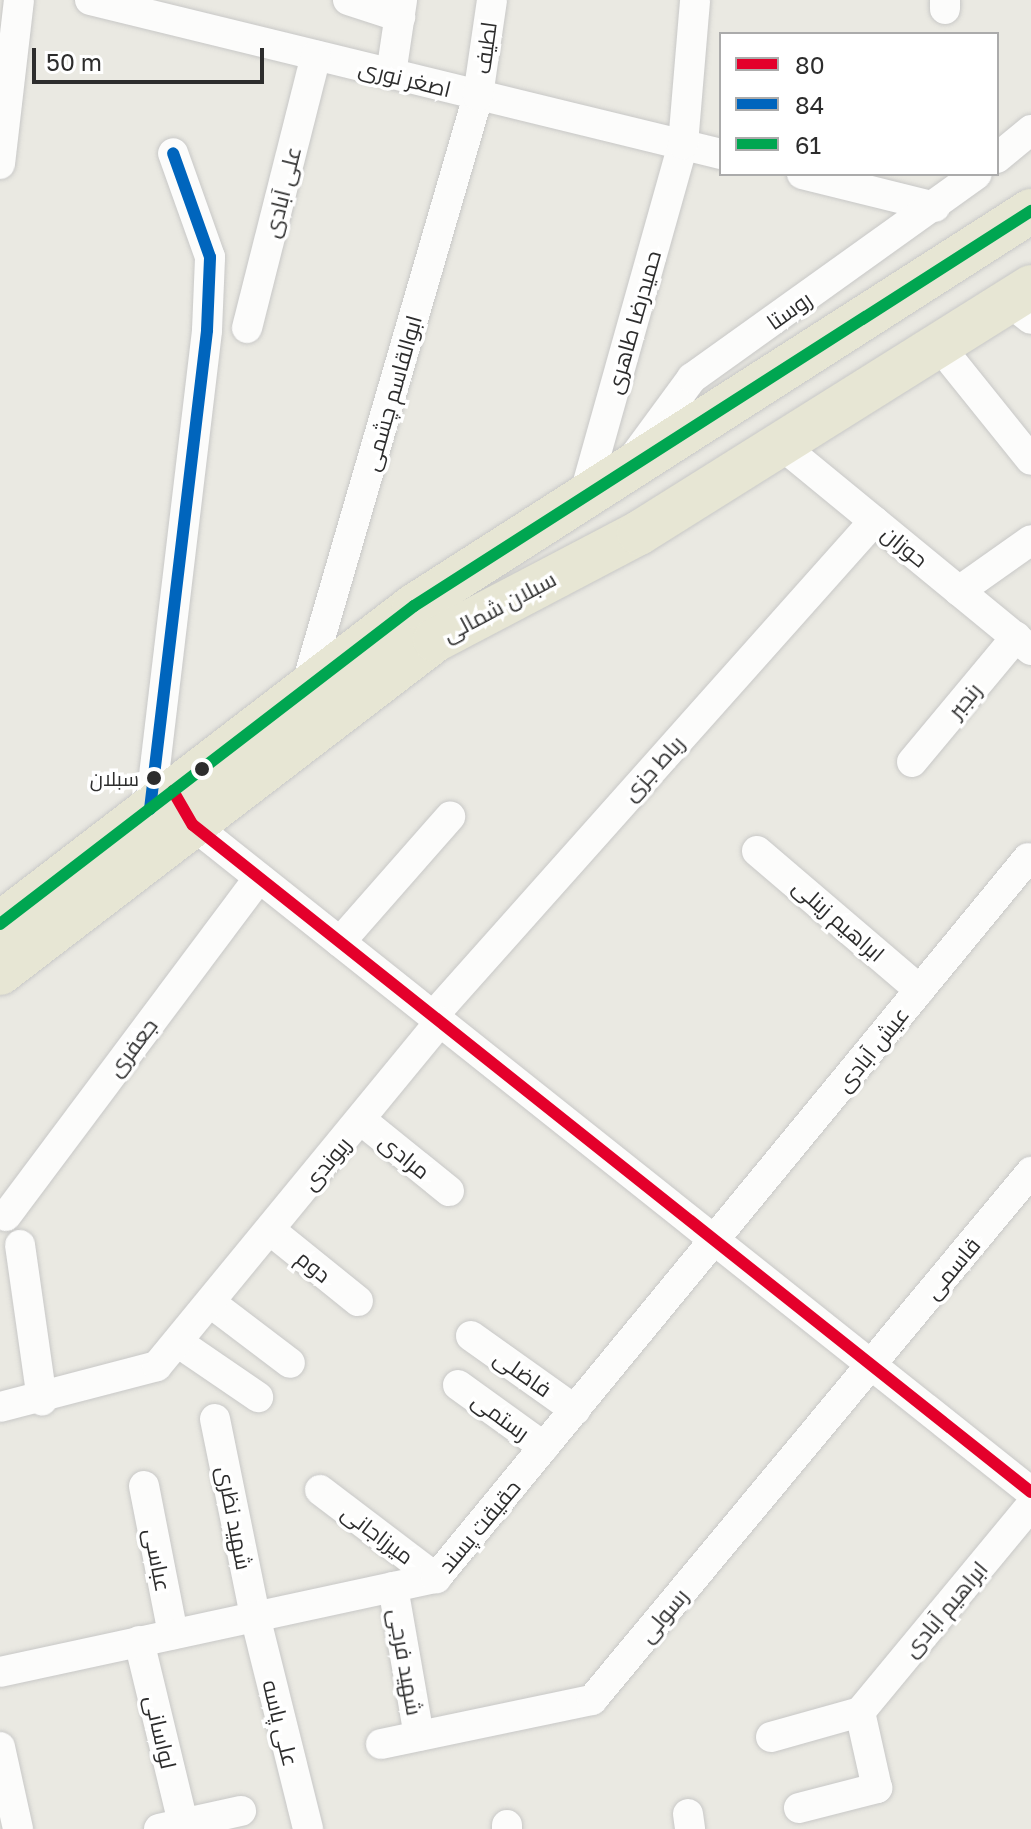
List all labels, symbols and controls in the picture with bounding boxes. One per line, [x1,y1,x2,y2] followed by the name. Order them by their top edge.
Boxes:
[468,20,502,76] street label: لطیف
[36,32,268,82] scale bar
[719,32,999,176] legend
[46,47,102,76] text: 50 m
[795,50,825,79] text: 80
[356,54,454,102] street label: اصغر نوری
[795,90,824,119] text: 84
[795,130,821,159] text: 61
[258,144,306,240] street label: علی آبادی
[600,247,666,397] street label: حمیدرضا طاهری
[761,285,817,335] street label: روستا
[357,312,427,474] street label: ابوالقاسم چشمی
[877,520,933,572] street label: حوزان
[438,565,560,647] street label: سبلان شمالی
[942,677,986,723] street label: رنجبر
[617,730,689,806] street label: رباط جزی
[194,761,210,777] unlabelled marker
[90,766,139,790] place label: سبلان
[146,770,162,786] marker: سبلان
[788,873,890,967] street label: ابراهیم زینلی
[830,1001,914,1097] street label: عیش آبادی
[101,1012,163,1082] street label: جعفری
[375,1128,435,1184] street label: مرادی
[296,1131,356,1195] street label: ریوندی
[919,1232,985,1304] street label: قاسمی
[292,1244,336,1288] street label: دوم
[489,1344,557,1402] street label: فاضلی
[467,1386,535,1446] street label: رستمی
[212,1464,258,1572] street label: شهید نظری
[432,1474,526,1578] street label: حقیقت پسند
[337,1499,419,1569] street label: میرزاجانی
[139,1526,177,1594] street label: عباسی
[897,1556,993,1662] street label: ابراهیم آبادی
[633,1583,693,1647] street label: رسولی
[384,1606,428,1718] street label: شهید فرجی
[258,1677,304,1769] street label: علی پاسه
[140,1693,182,1771] street label: لواسانی

